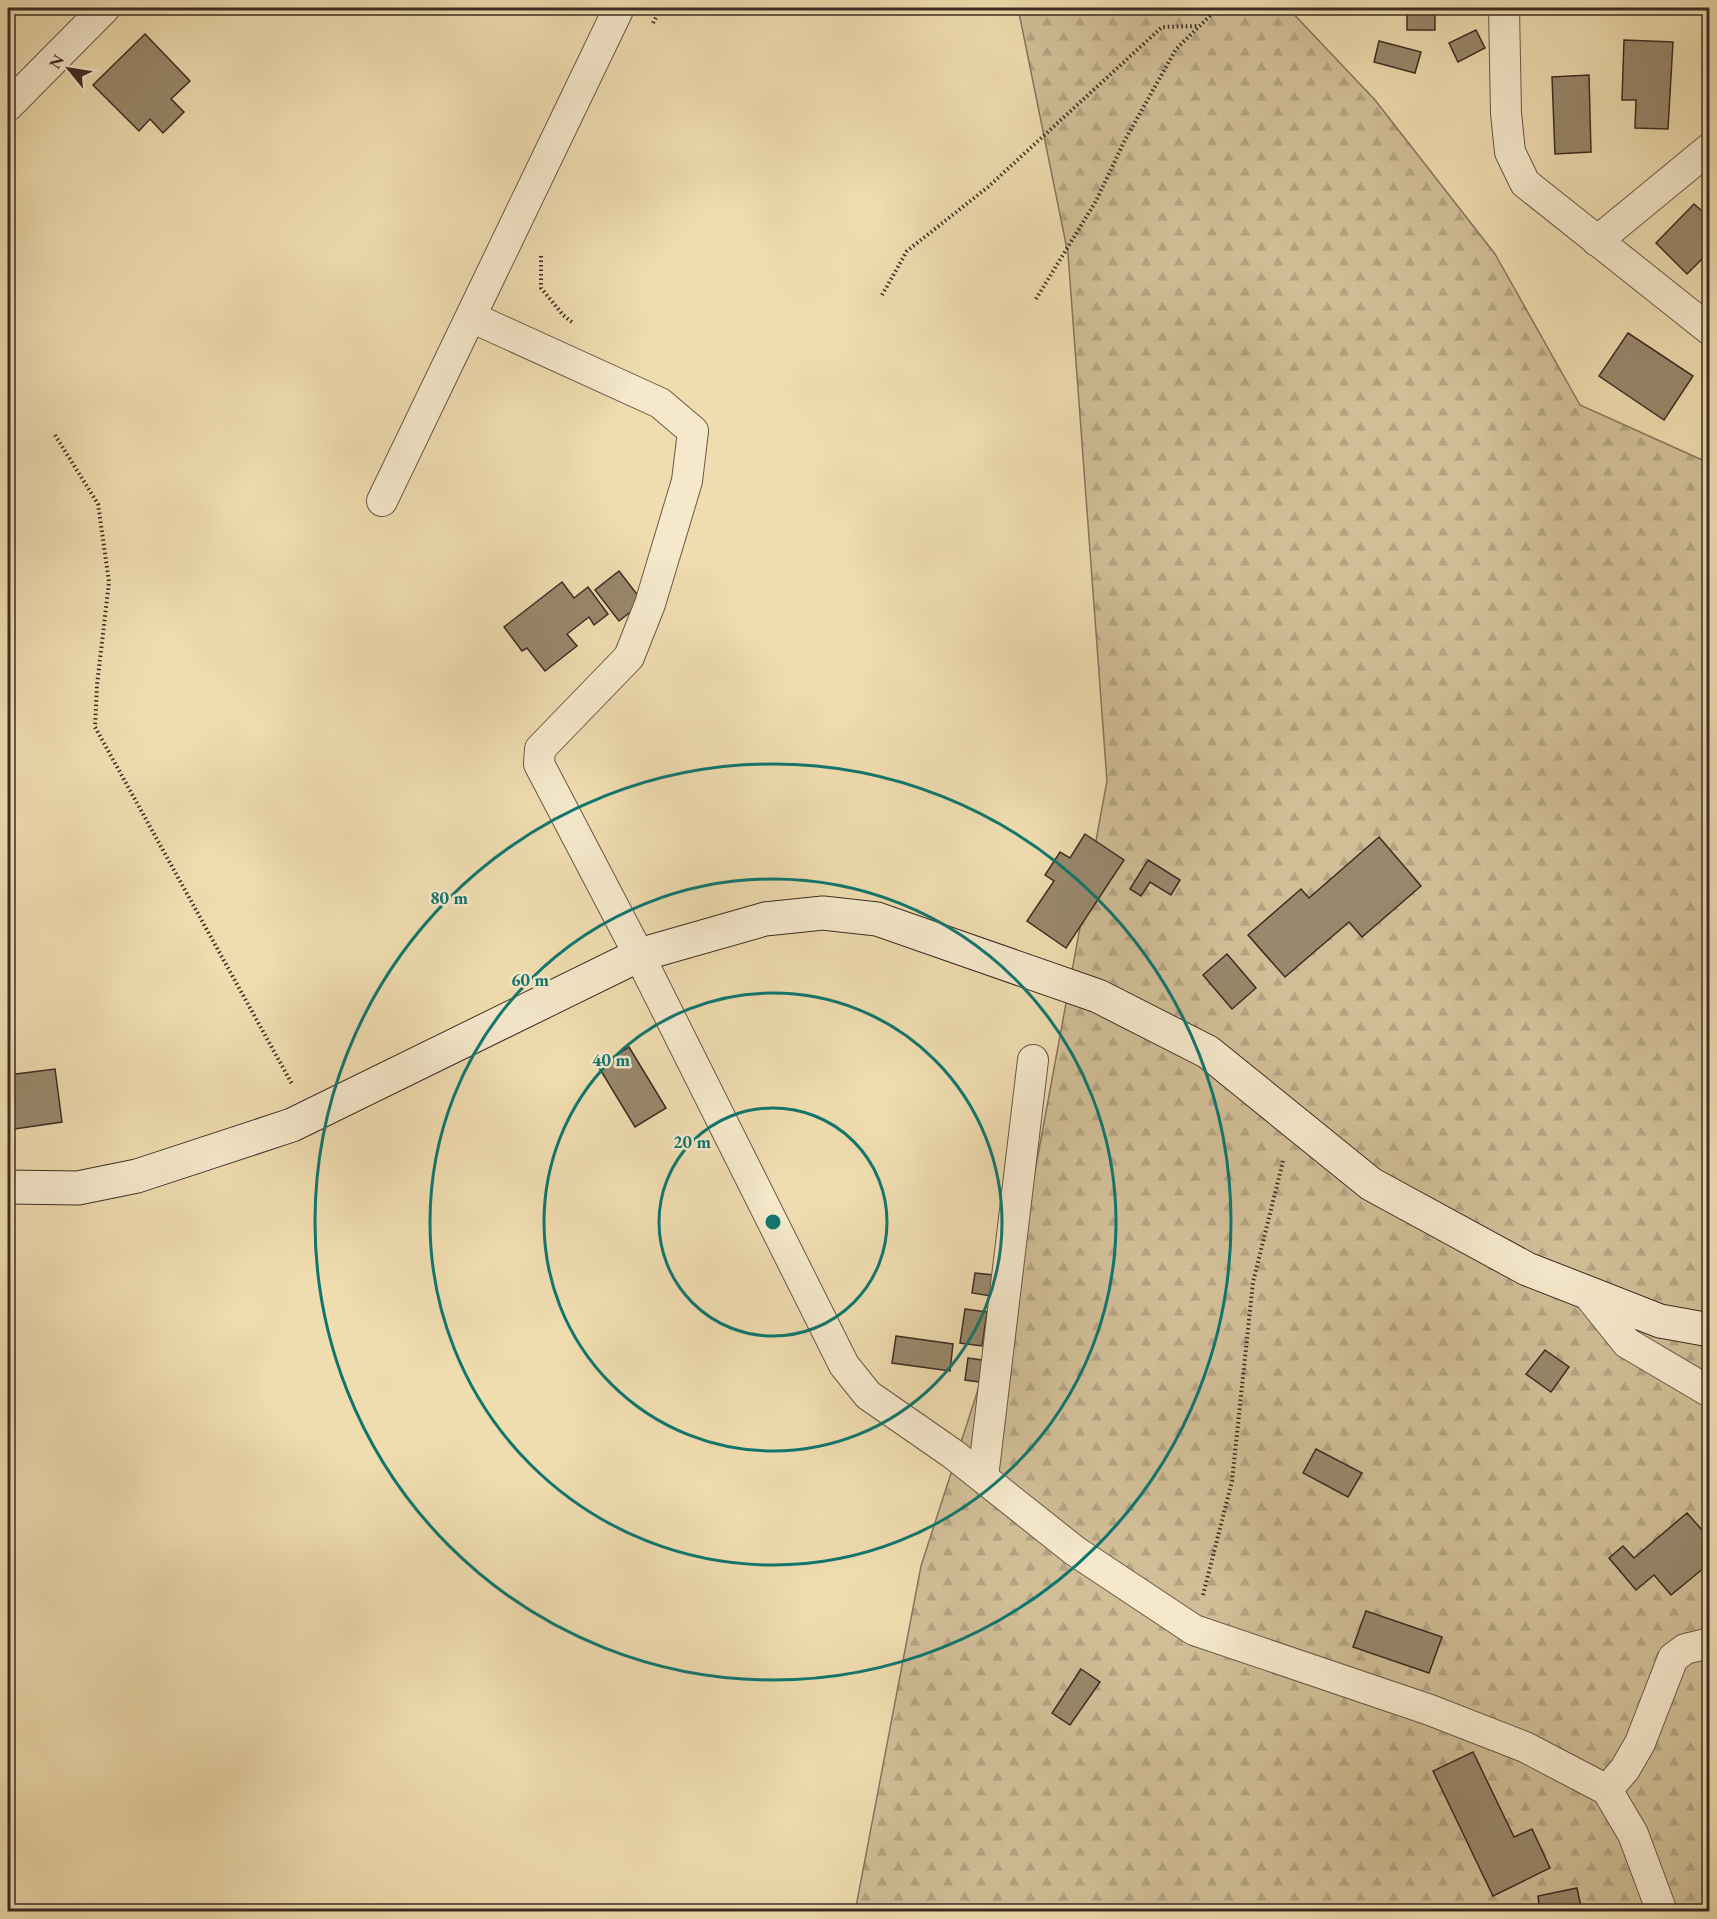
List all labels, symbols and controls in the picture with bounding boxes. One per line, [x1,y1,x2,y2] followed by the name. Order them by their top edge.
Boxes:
[39,39,99,99] north arrow
[44,51,69,73] text: N
[430,886,468,909] text: 80 m
[511,968,549,991] text: 60 m
[592,1048,630,1071] text: 40 m
[673,1130,711,1153] text: 20 m
[763,1212,783,1232] centre of rings

